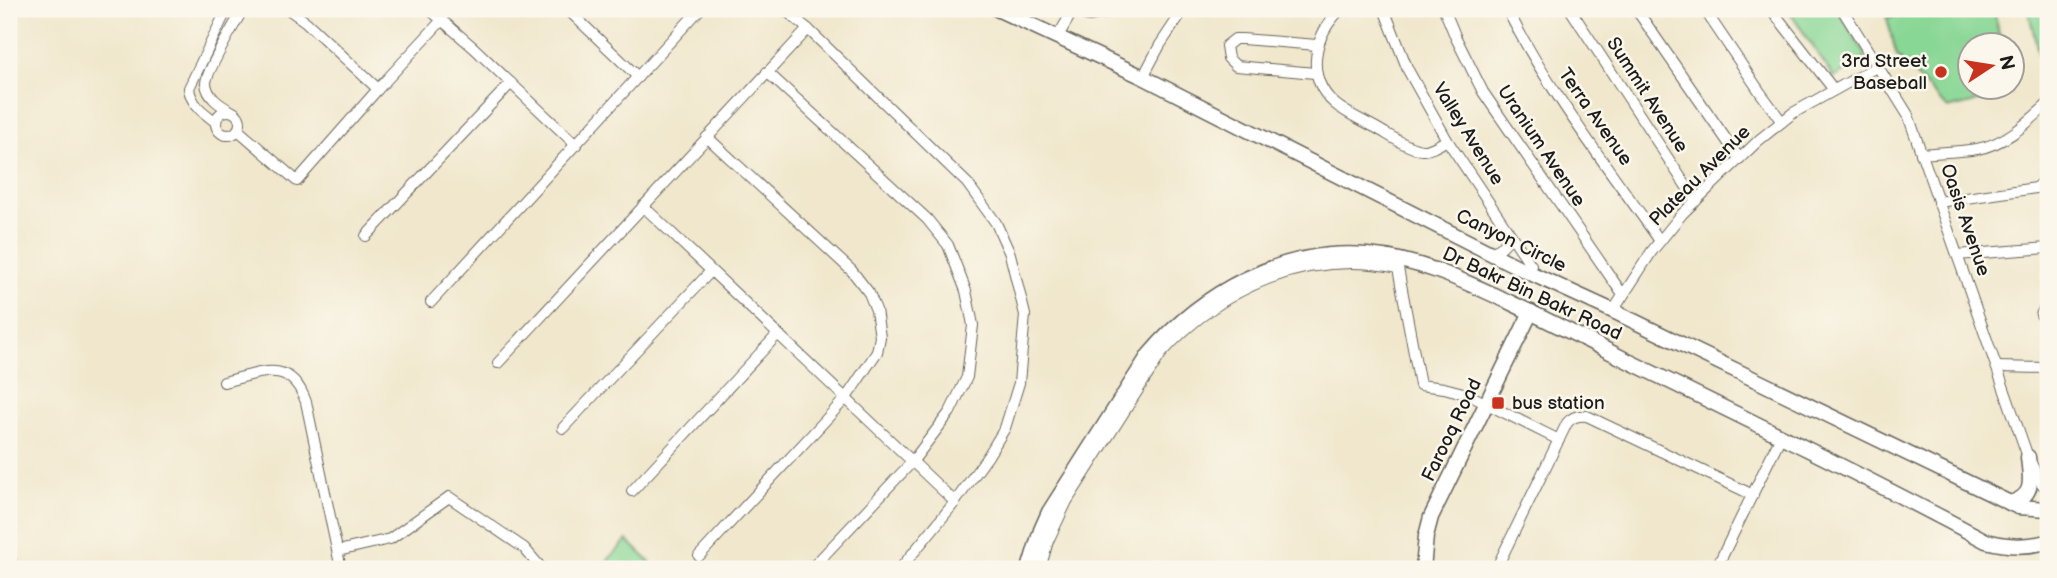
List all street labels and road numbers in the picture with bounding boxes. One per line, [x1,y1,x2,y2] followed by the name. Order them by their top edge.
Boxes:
[1601,33,1693,157] street label: Summit Avenue
[1553,64,1637,170] street label: Terra Avenue
[1427,78,1509,190] street label: Valley Avenue
[1492,81,1590,211] street label: Uranium Avenue
[1645,121,1755,231] street label: Plateau Avenue
[1935,161,1995,279] street label: Oasis Avenue
[1452,204,1570,278] street label: Canyon Circle
[1439,242,1625,346] street label: Dr Bakr Bin Bakr Road
[1417,375,1487,485] street label: Farooq Road

